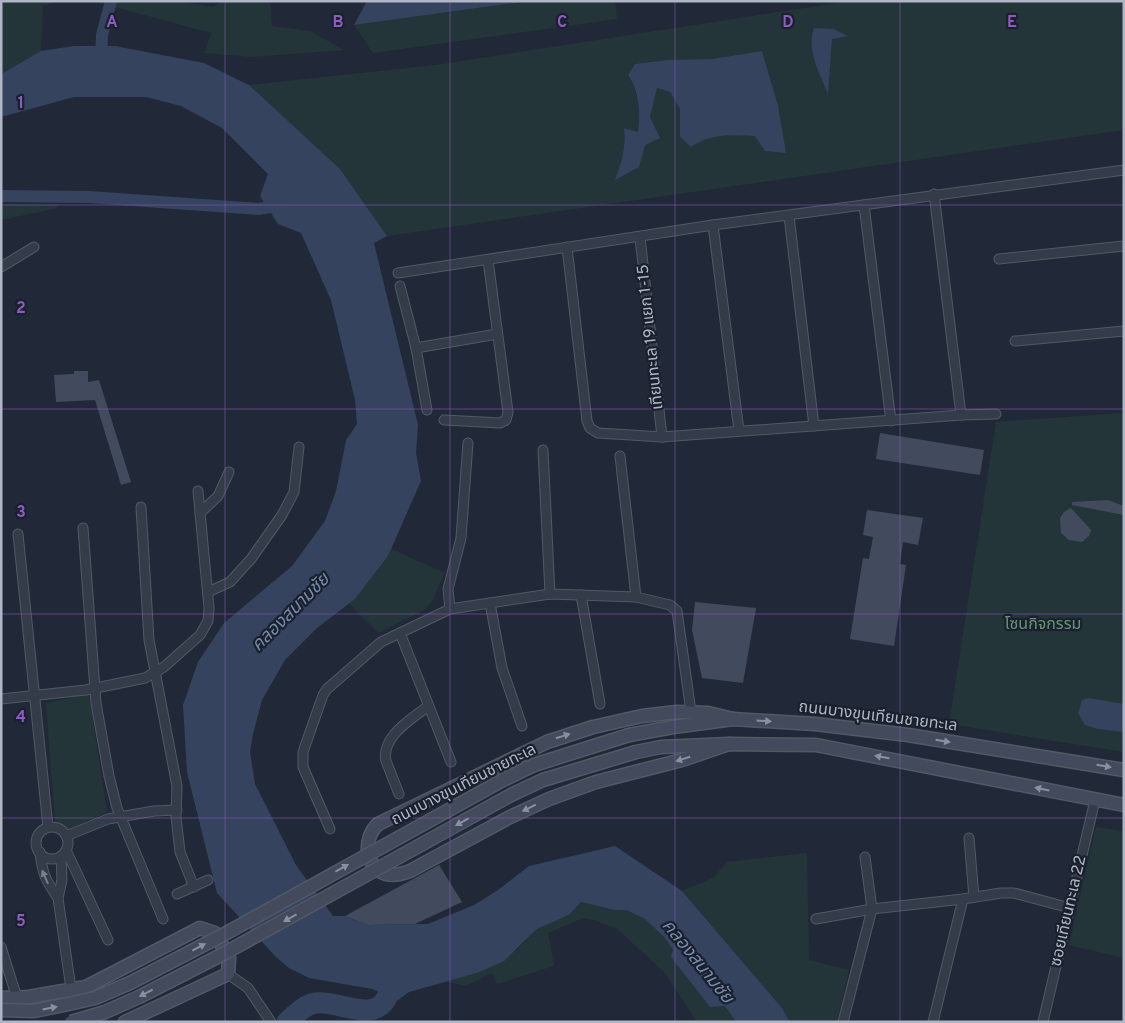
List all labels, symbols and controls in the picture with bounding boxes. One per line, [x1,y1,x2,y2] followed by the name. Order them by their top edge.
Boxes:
[106,13,118,33] text: A
[332,13,344,33] text: B
[557,13,567,33] text: C
[782,13,794,33] text: D
[1007,13,1017,33] text: E
[18,94,24,114] text: 1
[633,263,669,411] street label: เทียนทะเล 19 แยก 1-15
[16,299,26,319] text: 2
[16,503,26,523] text: 3
[247,568,336,657] water label: คลองสนามชัย
[1005,615,1081,635] park label: โซนกิจกรรม
[797,697,959,737] street label: ถนนบางขุนเทียนชายทะเล
[16,708,26,728] text: 4
[757,718,773,726] one-way arrow
[556,732,571,740] one-way arrow
[935,737,951,745] one-way arrow
[388,740,540,830] street label: ถนนบางขุนเทียนชายทะเล
[874,753,890,761] one-way arrow
[675,756,690,764] one-way arrow
[1096,763,1112,771] one-way arrow
[1034,785,1049,793] one-way arrow
[521,804,536,813] one-way arrow
[455,818,469,826] one-way arrow
[1046,853,1092,969] street label: ซอยเทียนทะเล 22
[335,864,348,873] one-way arrow
[40,870,48,884] one-way arrow
[16,912,26,932] text: 5
[282,914,297,922] one-way arrow
[656,915,739,1010] water label: คลองสนามชัย
[192,943,207,951] one-way arrow
[138,989,153,998] one-way arrow
[42,1003,58,1011] one-way arrow

